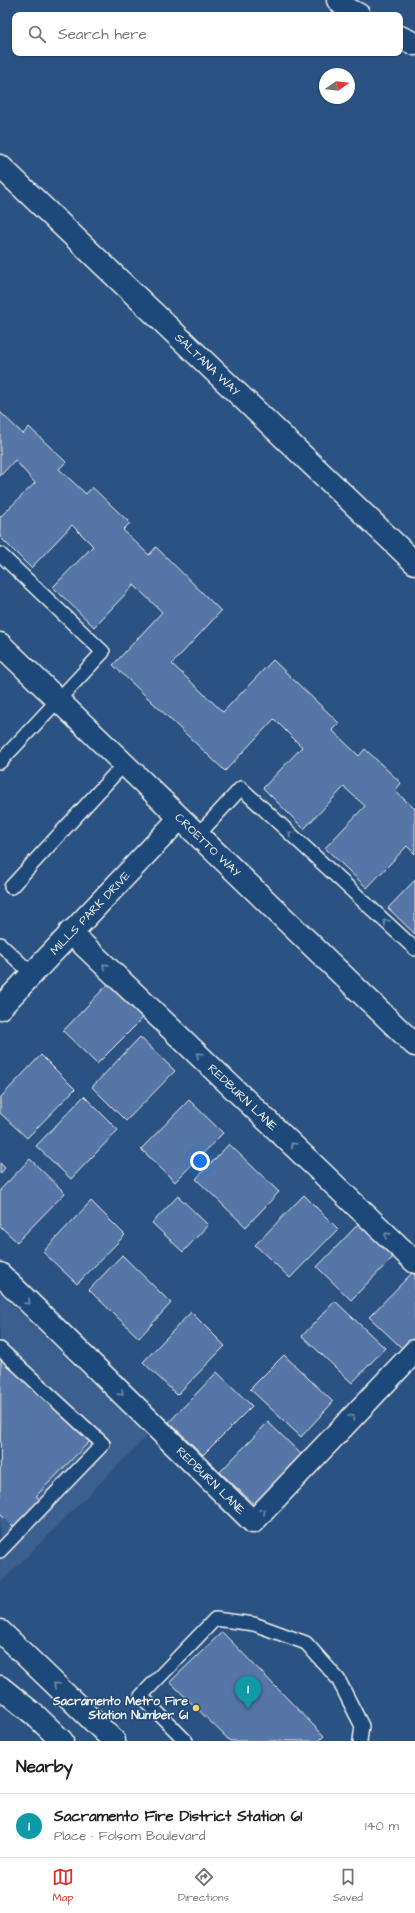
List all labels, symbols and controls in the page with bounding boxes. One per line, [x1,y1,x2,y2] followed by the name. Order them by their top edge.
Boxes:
[12,12,403,56] search box
[26,23,48,45] icon: search
[58,24,147,45] text: Search here
[319,68,355,104] north arrow
[171,329,244,400] street label: SALTANA WAY
[171,809,245,881] street label: CROETTO WAY
[288,831,296,839] one-way arrow
[47,868,134,959] street label: MILLS PARK DRIVE
[383,919,391,927] one-way arrow
[102,963,110,970] one-way arrow
[196,1053,204,1060] one-way arrow
[204,1060,281,1135] street label: REDBURN LANE
[290,1142,298,1150] one-way arrow
[190,1151,210,1171] your location
[384,1232,392,1240] one-way arrow
[23,1297,31,1305] one-way arrow
[116,1388,124,1396] one-way arrow
[348,1414,355,1422] one-way arrow
[172,1443,249,1519] street label: REDBURN LANE
[258,1508,266,1516] one-way arrow
[235,1676,261,1709] pin: 1
[53,1682,61,1690] one-way arrow
[52,1693,189,1724] place label: Sacramento Metro Fire Station Number 61
[191,1703,201,1713] marker: Sacramento Metro Fire Station Number 61
[16,1755,73,1779] text: Nearby
[54,1806,302,1827] text: Sacramento Fire District Station 61
[28,1817,30,1835] text: 1
[365,1817,399,1835] text: 140 m
[54,1827,205,1845] text: Place · Folsom Boulevard
[52,1866,74,1905] tab: Map
[178,1866,229,1905] tab: Directions
[333,1866,363,1905] tab: Saved

